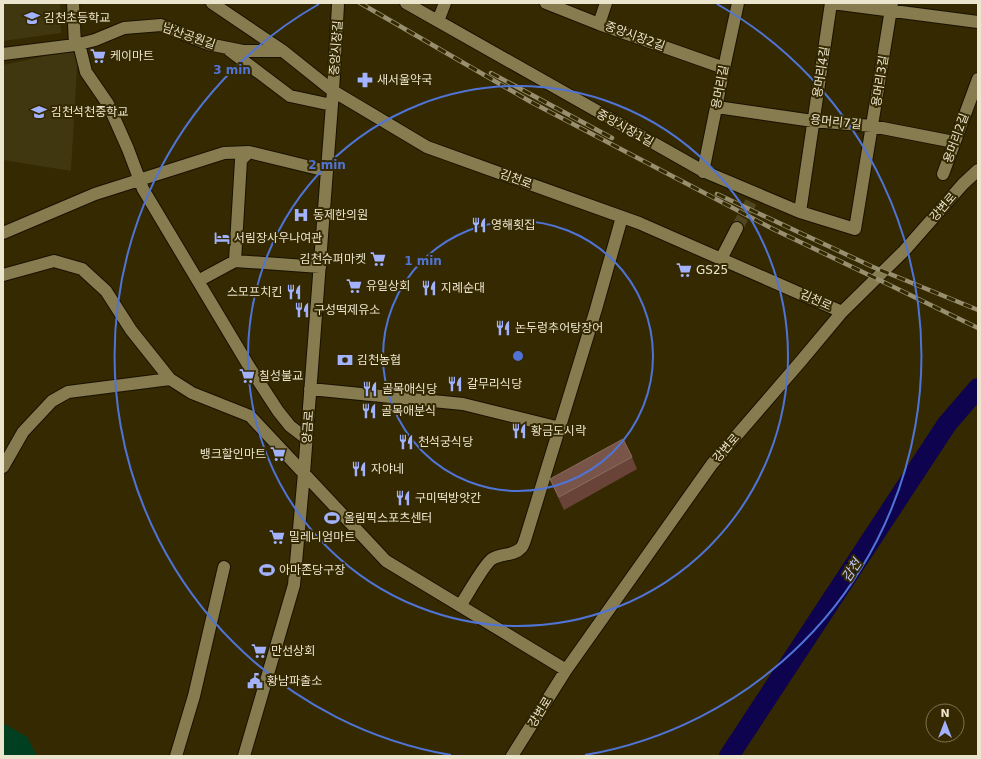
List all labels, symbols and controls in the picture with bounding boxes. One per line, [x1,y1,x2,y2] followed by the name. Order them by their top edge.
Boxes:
[23,9,41,27] school or university icon: 김천초등학교
[44,11,110,25] place label: 김천초등학교
[603,19,667,53] street label: 중앙시장2길
[161,20,217,52] street label: 남산공원길
[327,20,345,76] street label: 중앙시장길
[810,45,832,99] street label: 용머리4길
[89,47,107,65] supermarket icon: 케이마트
[110,49,154,63] place label: 케이마트
[869,54,891,108] street label: 용머리3길
[213,63,251,77] text: 3 min
[709,64,731,110] street label: 용머리길
[356,71,374,89] pharmacy icon: 새서울약국
[377,73,432,87] place label: 새서울약국
[30,103,48,121] school or university icon: 김천석천중학교
[51,105,128,119] place label: 김천석천중학교
[594,107,656,149] street label: 중앙시장1길
[941,111,971,165] street label: 용머리2길
[810,112,862,132] street label: 용머리7길
[308,158,346,172] text: 2 min
[498,167,534,191] street label: 김천로
[927,190,959,224] street label: 강변로
[292,206,310,224] hospital icon: 동제한의원
[313,208,368,222] place label: 동제한의원
[470,216,488,234] restaurant icon: 영해횟집
[491,218,535,232] place label: 영해횟집
[213,229,231,247] hotel icon: 서림장사우나여관
[234,231,322,245] place label: 서림장사우나여관
[369,250,387,268] supermarket icon: 김천슈퍼마켓
[300,252,366,266] place label: 김천슈퍼마켓
[404,254,442,268] text: 1 min
[675,261,693,279] supermarket icon: GS25
[696,263,728,277] place label: GS25
[345,277,363,295] supermarket icon: 유일상회
[366,279,410,293] place label: 유일상회
[420,279,438,297] restaurant icon: 지례순대
[441,281,485,295] place label: 지례순대
[285,283,303,301] restaurant icon: 스모프치킨
[227,285,282,299] place label: 스모프치킨
[798,287,834,313] street label: 김천로
[293,301,311,319] restaurant icon: 구성떡제유소
[314,303,380,317] place label: 구성떡제유소
[494,319,512,337] restaurant icon: 논두렁추어탕장어
[515,321,603,335] place label: 논두렁추어탕장어
[511,349,525,363] centre of rings
[336,351,354,369] bank icon: 김천농협
[357,353,401,367] place label: 김천농협
[238,367,256,385] supermarket icon: 칠성불교
[259,369,303,383] place label: 칠성불교
[446,375,464,393] restaurant icon: 갈무리식당
[467,377,522,391] place label: 갈무리식당
[361,380,379,398] restaurant icon: 골목애식당
[382,382,437,396] place label: 골목애식당
[360,402,378,420] restaurant icon: 골목애분식
[381,404,436,418] place label: 골목애분식
[300,410,316,444] street label: 양금로
[510,422,528,440] restaurant icon: 황금도시락
[531,424,586,438] place label: 황금도시락
[710,431,742,465] street label: 강변로
[397,433,415,451] restaurant icon: 천석궁식당
[418,435,473,449] place label: 천석궁식당
[269,445,287,463] supermarket icon: 뱅크할인마트
[200,447,266,461] place label: 뱅크할인마트
[350,460,368,478] restaurant icon: 자야네
[371,462,404,476] place label: 자야네
[394,489,412,507] restaurant icon: 구미떡방앗간
[415,491,481,505] place label: 구미떡방앗간
[323,509,341,527] sports icon: 올림픽스포츠센터
[344,511,432,525] place label: 올림픽스포츠센터
[268,528,286,546] supermarket icon: 밀레니엄마트
[289,530,355,544] place label: 밀레니엄마트
[839,555,865,584] water label: 감천
[258,561,276,579] sports icon: 아마존당구장
[279,563,345,577] place label: 아마존당구장
[250,642,268,660] supermarket icon: 만선상회
[271,644,315,658] place label: 만선상회
[246,672,264,690] public building icon: 황남파출소
[267,674,322,688] place label: 황남파출소
[525,694,555,730] street label: 강변로
[925,703,965,743] north arrow
[940,707,950,720] text: N

